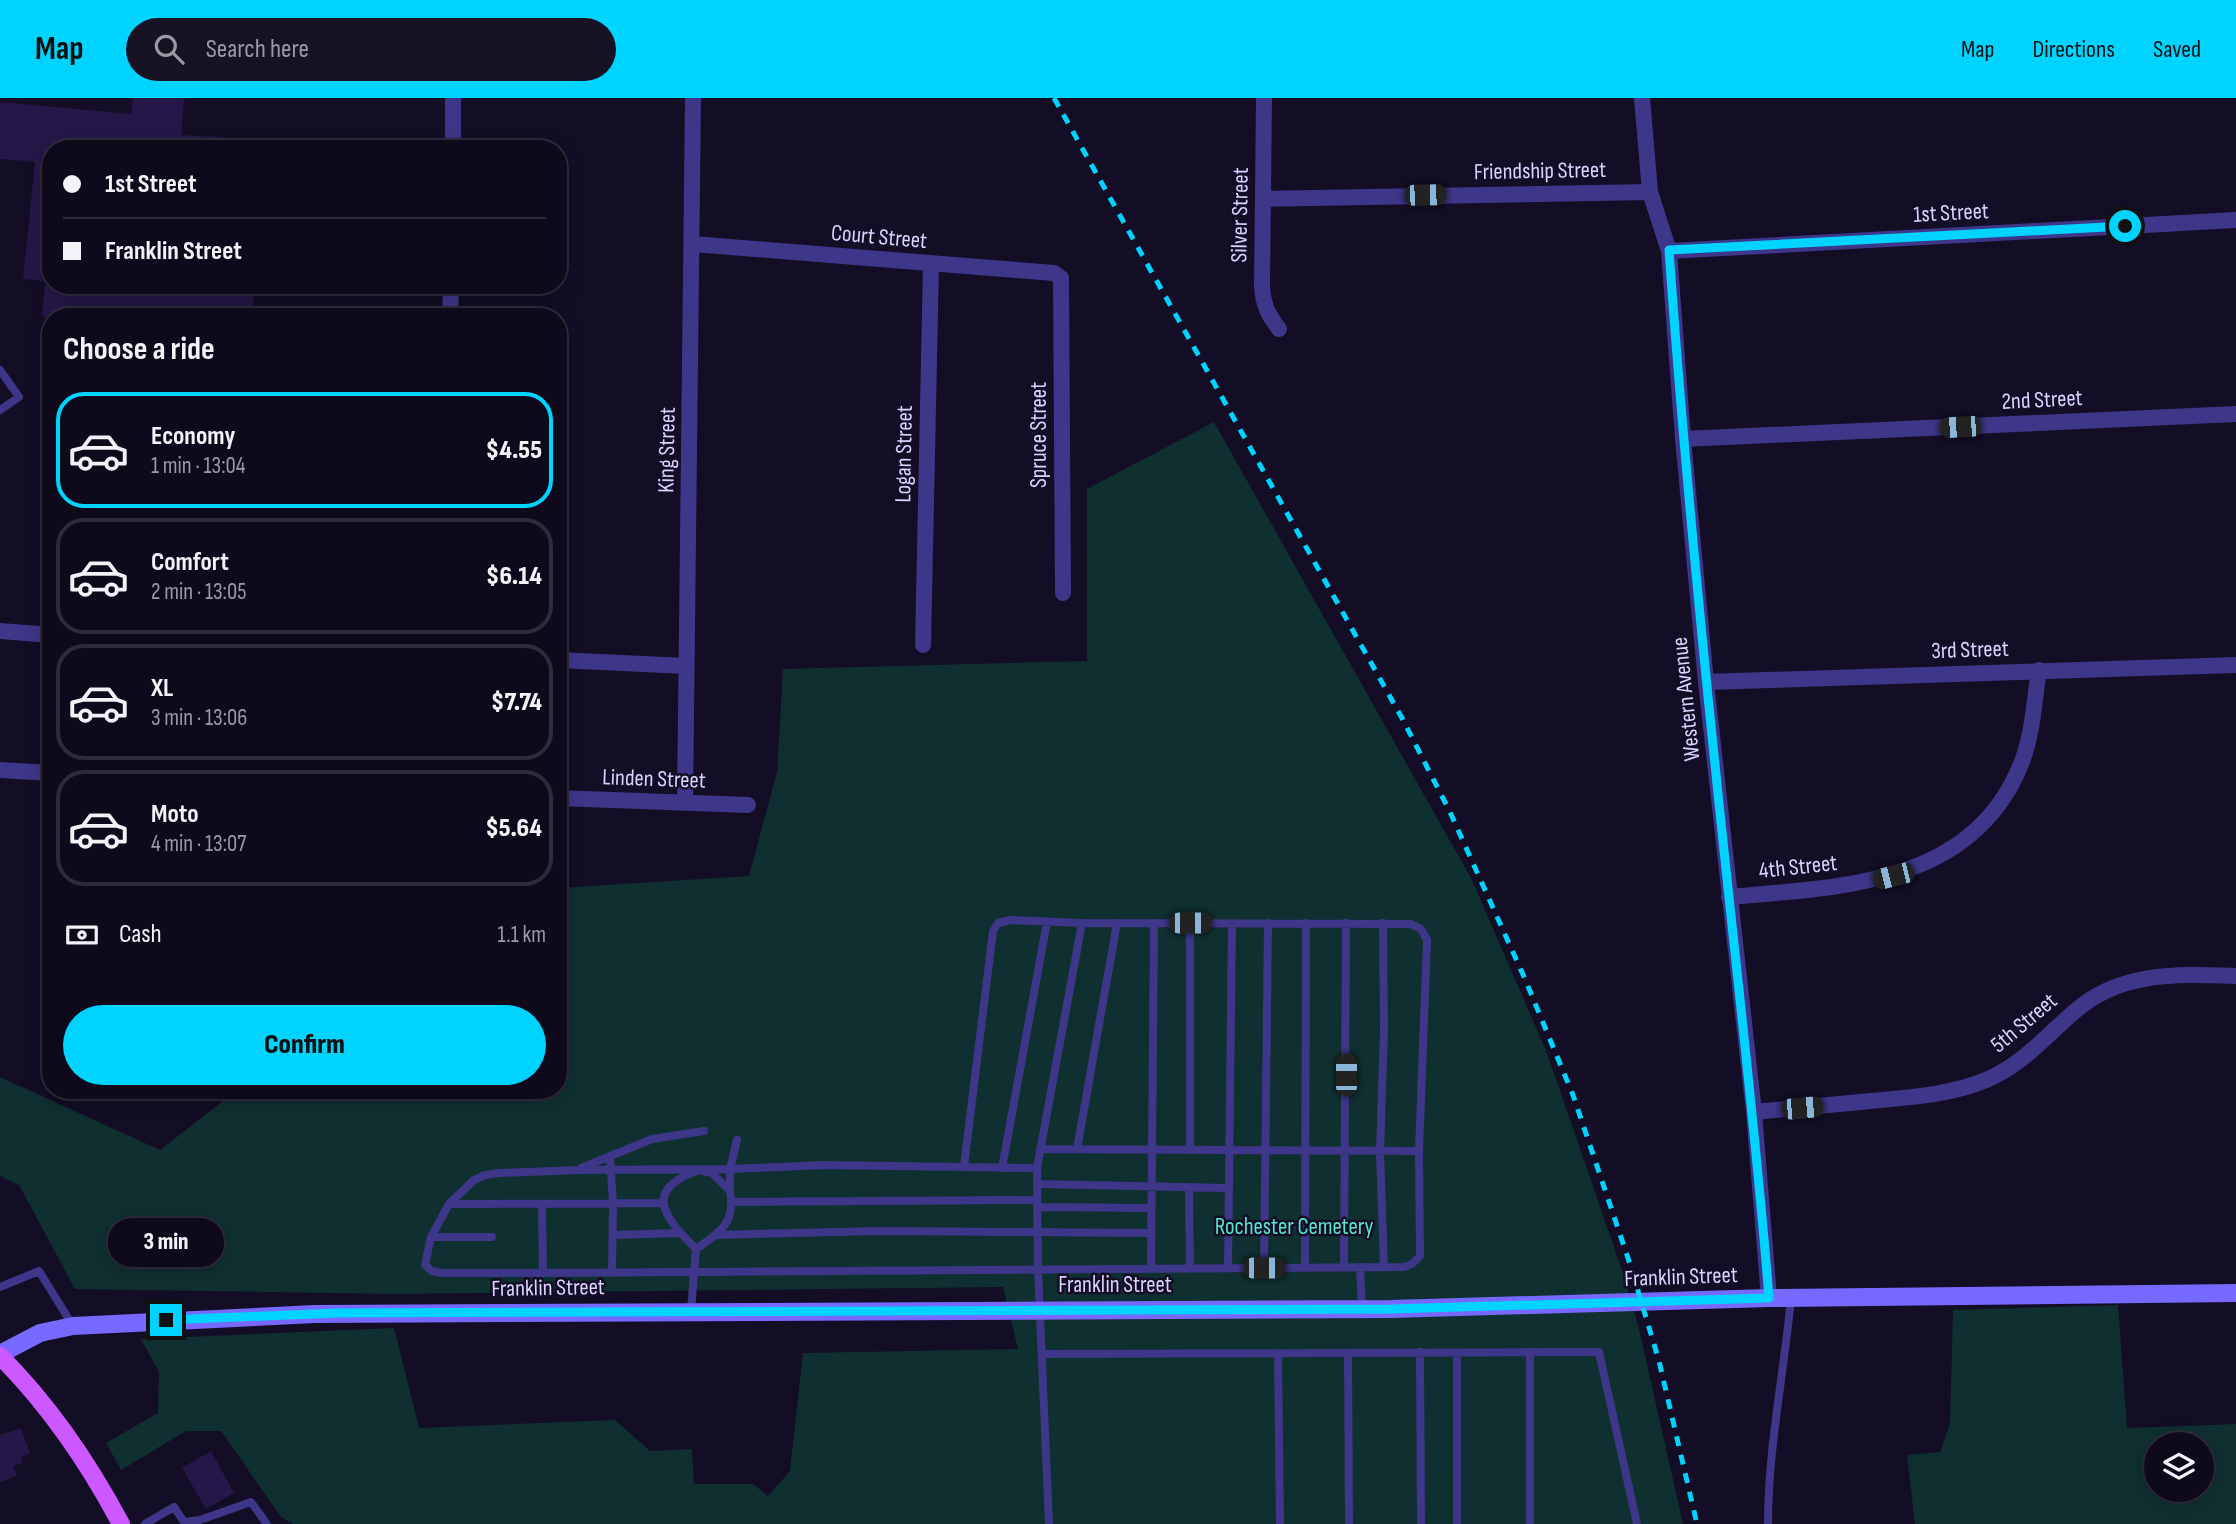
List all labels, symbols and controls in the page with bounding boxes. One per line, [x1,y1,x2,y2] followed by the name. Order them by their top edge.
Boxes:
[126,18,616,81] search box
[35,29,84,69] text: Map
[150,30,188,68] icon: search
[206,34,309,65] text: Search here
[1961,35,1994,64] text: Map
[2032,35,2115,64] text: Directions
[2153,35,2201,64] text: Saved
[1474,156,1606,186] street label: Friendship Street
[1225,167,1255,263] street label: Silver Street
[105,169,197,200] text: 1st Street
[1404,184,1447,206] car
[1913,197,1989,229] street label: 1st Street
[2109,210,2141,242] route start
[830,219,928,255] street label: Court Street
[105,236,242,267] text: Franklin Street
[63,330,215,369] text: Choose a ride
[1025,382,1053,488] street label: Spruce Street
[2001,384,2083,416] street label: 2nd Street
[889,405,919,503] street label: Logan Street
[652,407,682,493] street label: King Street
[1939,415,1982,439] car
[67,419,130,482] icon: car
[151,421,235,452] text: Economy
[486,435,542,466] text: $4.55
[151,452,245,480] text: 1 min · 13:04
[67,545,130,608] icon: car
[151,547,229,578] text: Comfort
[486,561,542,592] text: $6.14
[151,578,246,606] text: 2 min · 13:05
[1931,635,2009,665] street label: 3rd Street
[1666,636,1706,762] street label: Western Avenue
[67,671,130,734] icon: car
[151,673,173,704] text: XL
[491,687,542,718] text: $7.74
[151,704,247,732] text: 3 min · 13:06
[602,763,706,795] street label: Linden Street
[67,797,130,860] icon: car
[151,799,199,830] text: Moto
[485,813,542,844] text: $5.64
[151,830,246,858] text: 4 min · 13:07
[1757,849,1839,885] street label: 4th Street
[1871,861,1916,891] car
[1170,913,1212,934] car
[63,916,101,954] icon: cash
[119,919,162,950] text: Cash
[497,921,546,949] text: 1.1 km
[1985,987,2063,1059] street label: 5th Street
[63,1005,546,1085] button: Confirm
[1336,1054,1357,1096] car
[1781,1096,1824,1120] car
[1215,1213,1373,1241] park label: Rochester Cemetery
[108,1218,224,1268] callout: 3 min
[144,1228,188,1256] text: 3 min
[1244,1258,1286,1279] car
[1624,1261,1738,1293] street label: Franklin Street
[1058,1271,1172,1299] street label: Franklin Street
[491,1273,605,1303] street label: Franklin Street
[150,1304,182,1336] route end
[2144,1432,2214,1502] map controls
[2144,1432,2214,1502] button: layers

